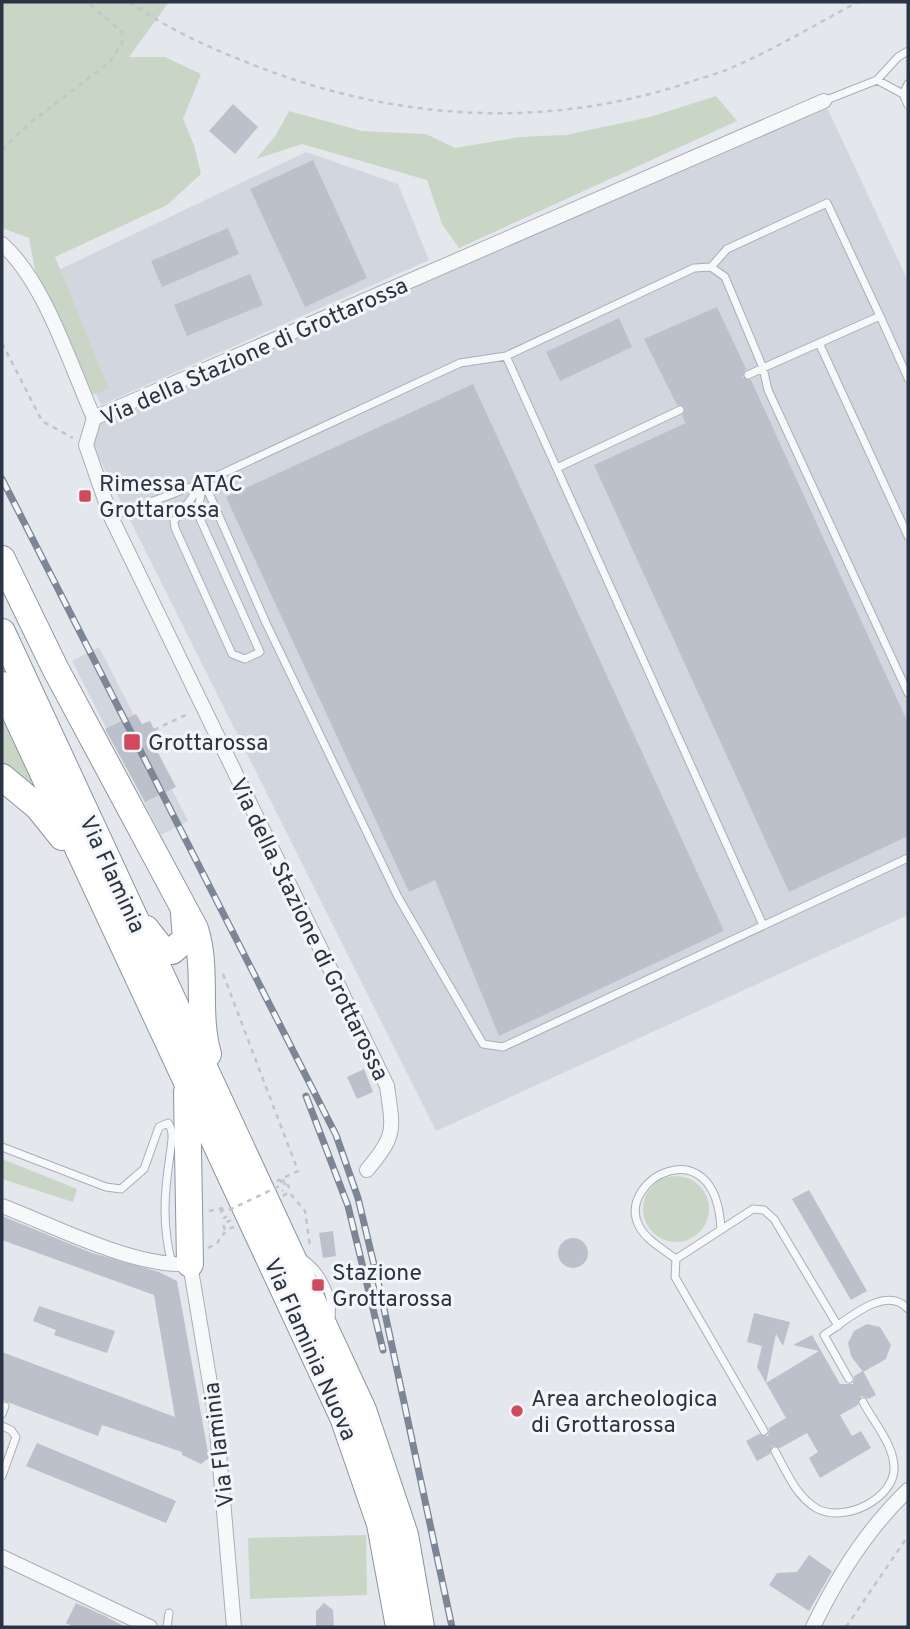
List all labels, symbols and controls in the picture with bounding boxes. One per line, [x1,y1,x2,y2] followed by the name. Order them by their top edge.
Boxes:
[97,272,413,434] street label: Via della Stazione di Grottarossa
[99,471,243,526] place label: Rimessa ATAC Grottarossa
[77,488,93,504] marker: Rimessa ATAC Grottarossa
[148,730,268,759] place label: Grottarossa
[122,732,142,752] marker: Grottarossa
[222,774,394,1086] street label: Via della Stazione di Grottarossa
[71,812,150,938] street label: Via Flaminia
[255,1254,362,1446] street label: Via Flaminia Nuova
[332,1260,452,1315] place label: Stazione Grottarossa
[310,1277,326,1293] marker: Stazione Grottarossa
[198,1380,243,1509] street label: Via Flaminia
[531,1386,717,1441] place label: Area archeologica di Grottarossa
[509,1403,525,1419] marker: Area archeologica di Grottarossa

